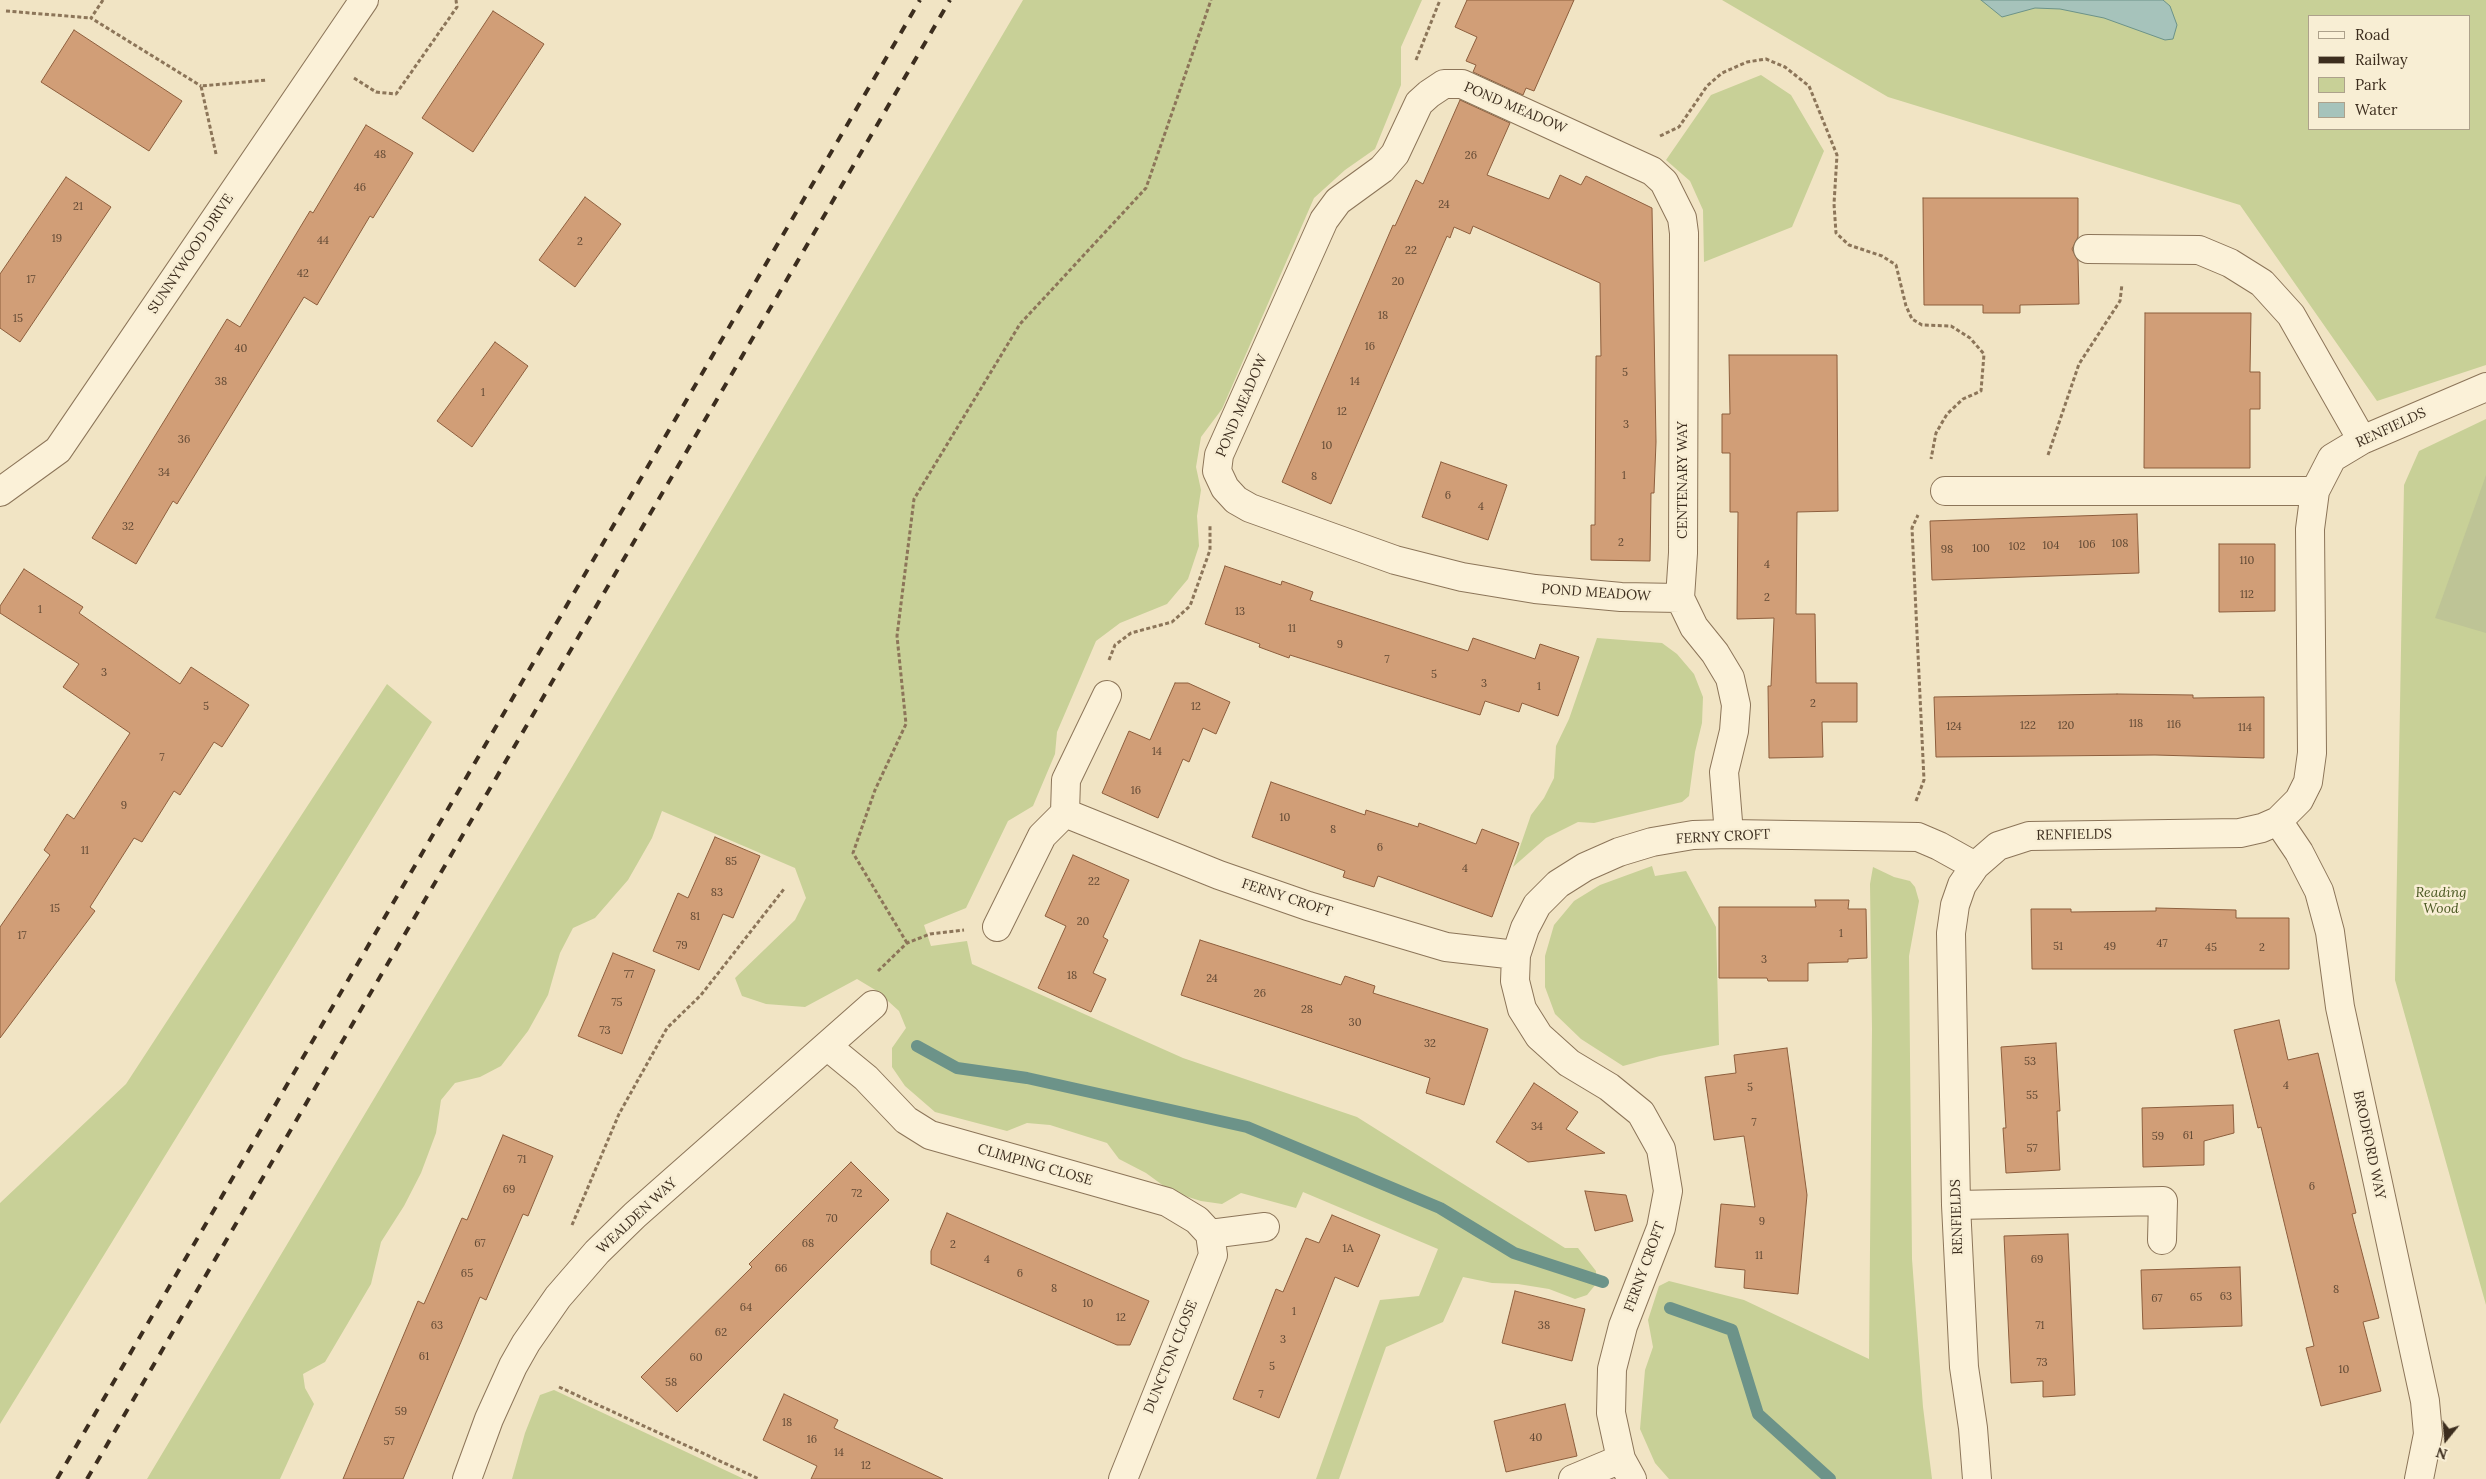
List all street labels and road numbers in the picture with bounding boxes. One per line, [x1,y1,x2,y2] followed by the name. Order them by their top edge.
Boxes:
[1461,79,1569,137] street label: POND MEADOW
[145,191,237,317] street label: SUNNYWOOD DRIVE
[1213,352,1271,460] street label: POND MEADOW
[2353,404,2429,452] street label: RENFIELDS
[1675,421,1691,539] street label: CENTENARY WAY
[1541,581,1651,605] street label: POND MEADOW
[1675,826,1771,848] street label: FERNY CROFT
[2036,826,2112,844] street label: RENFIELDS
[1239,875,1335,921] street label: FERNY CROFT
[2349,1089,2389,1201] street label: BRODFORD WAY
[976,1141,1094,1189] street label: CLIMPING CLOSE
[593,1175,681,1257] street label: WEALDEN WAY
[1947,1179,1967,1255] street label: RENFIELDS
[1621,1220,1669,1314] street label: FERNY CROFT
[1141,1298,1201,1416] street label: DUNCTON CLOSE

